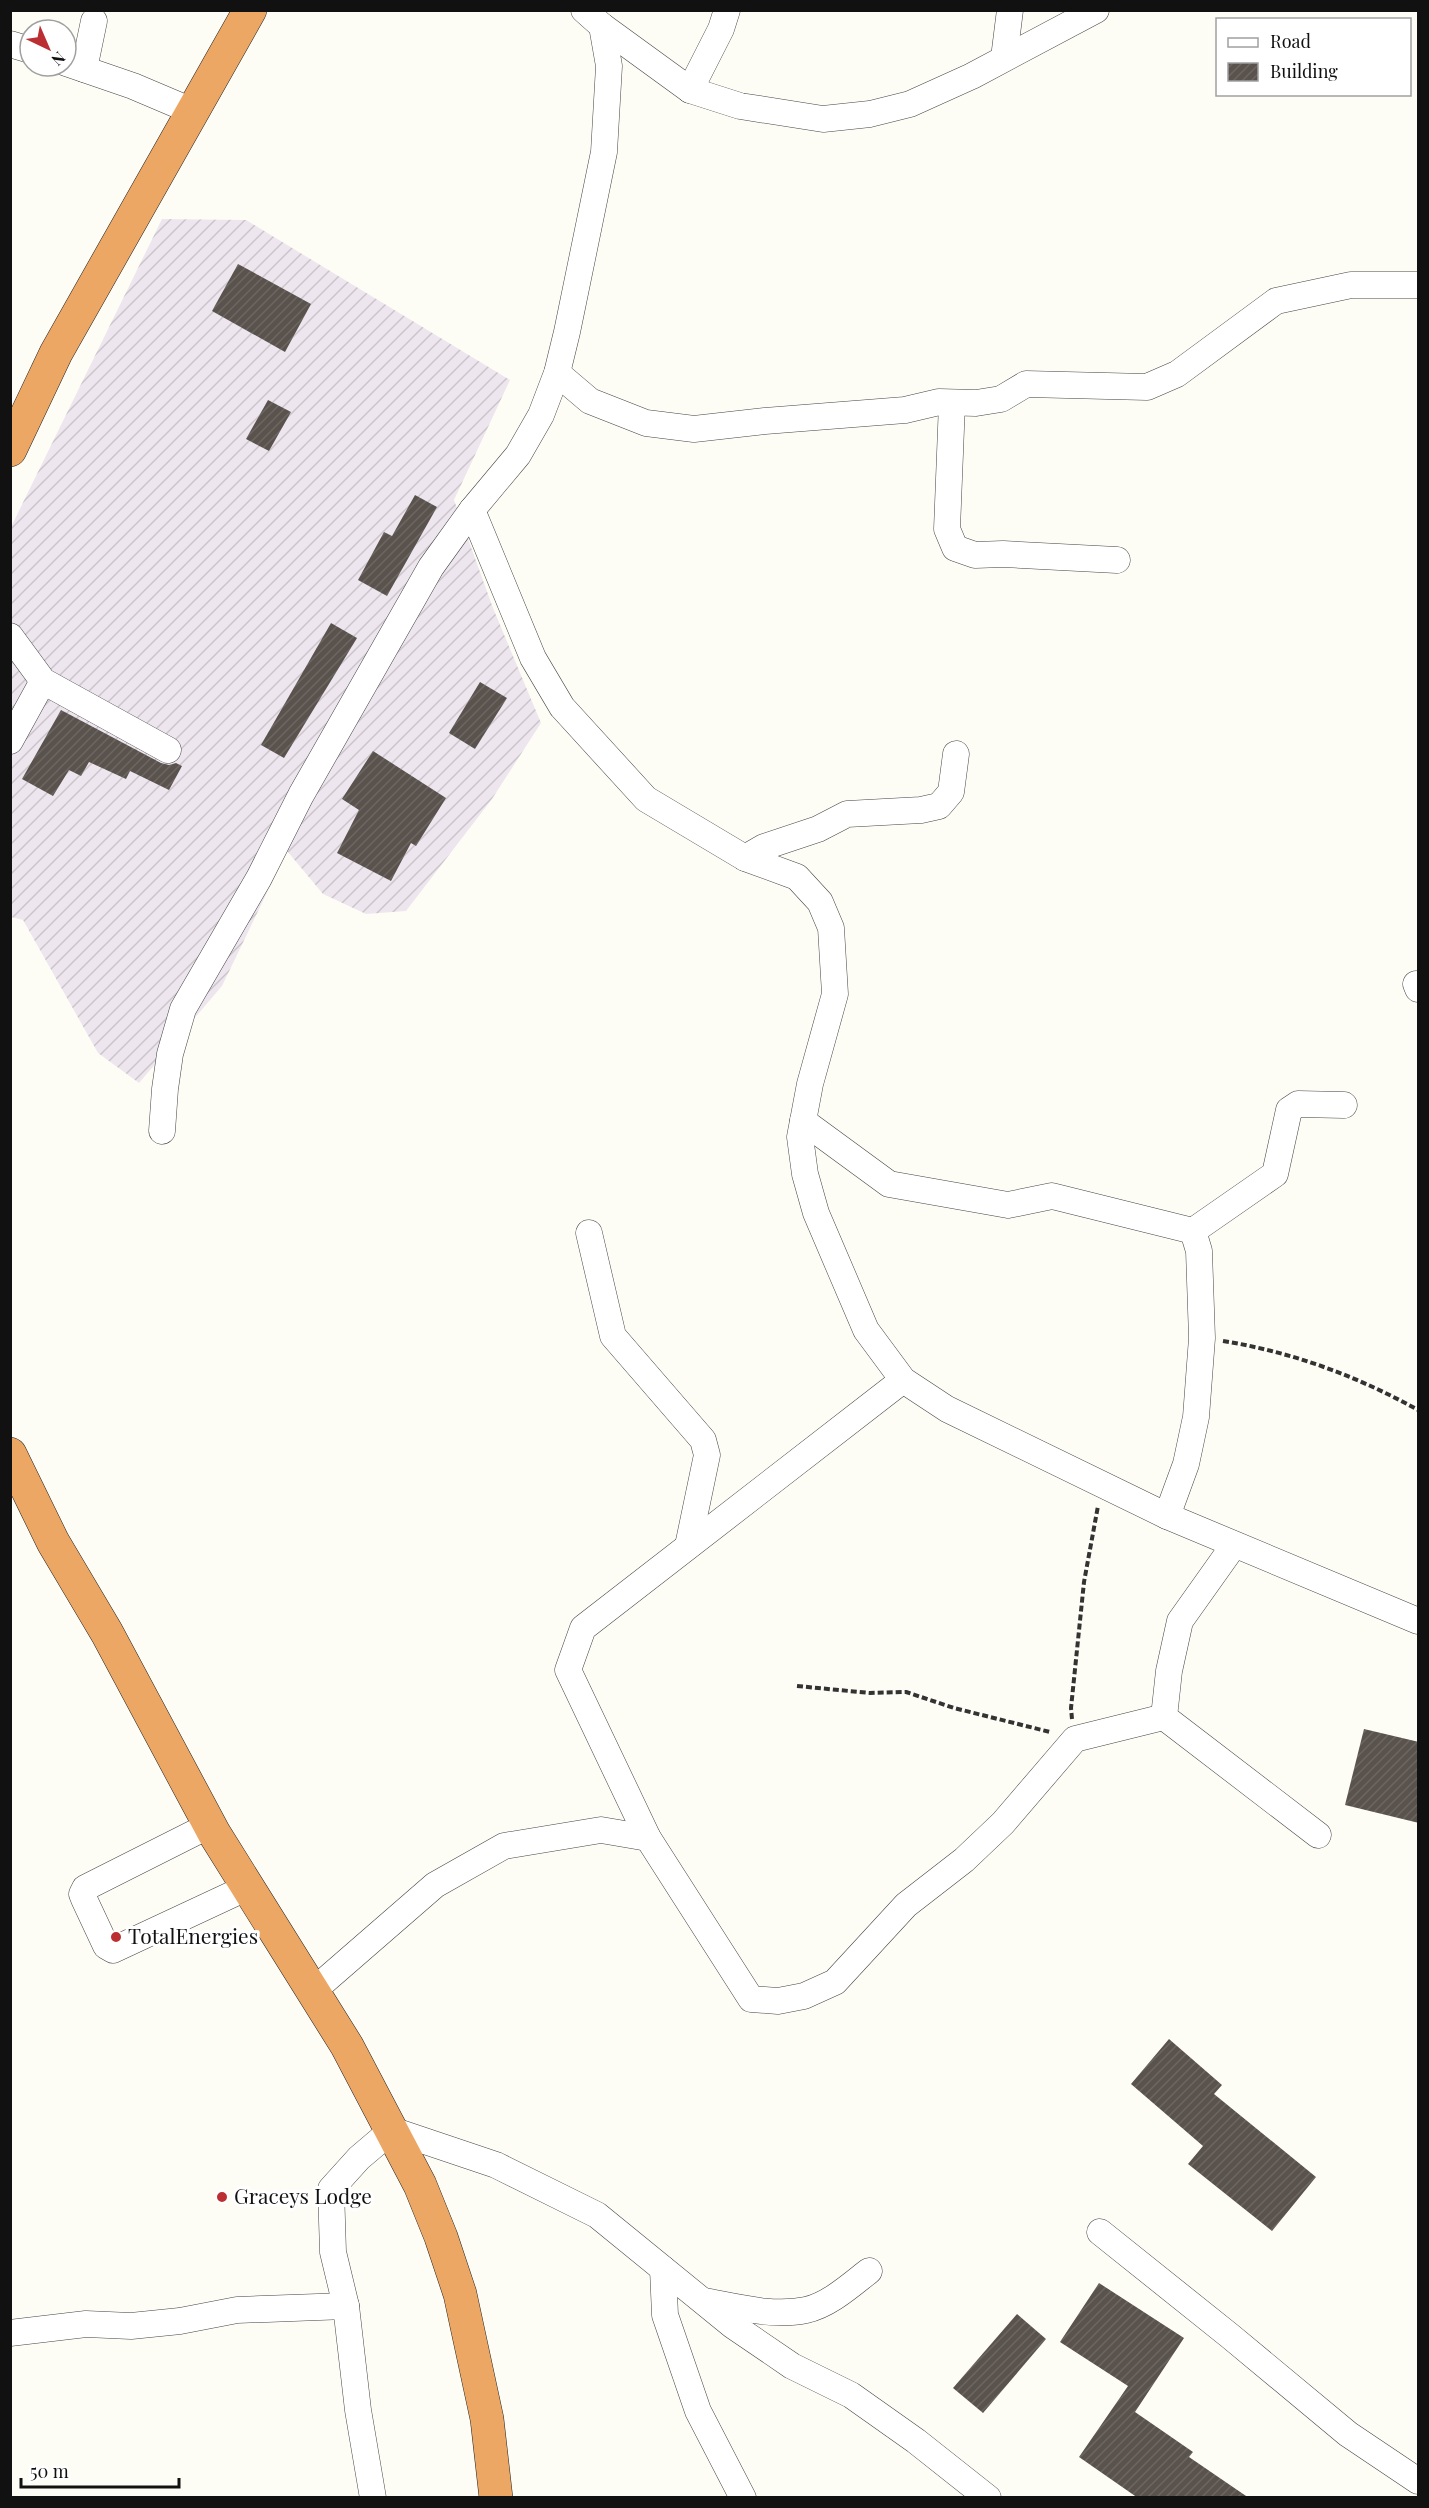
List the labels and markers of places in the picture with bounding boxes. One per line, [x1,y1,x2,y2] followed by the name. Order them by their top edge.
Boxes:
[128,1921,258,1949] place label: TotalEnergies
[109,1930,123,1944] marker: TotalEnergies
[234,2181,372,2209] place label: Graceys Lodge
[215,2190,229,2204] marker: Graceys Lodge

